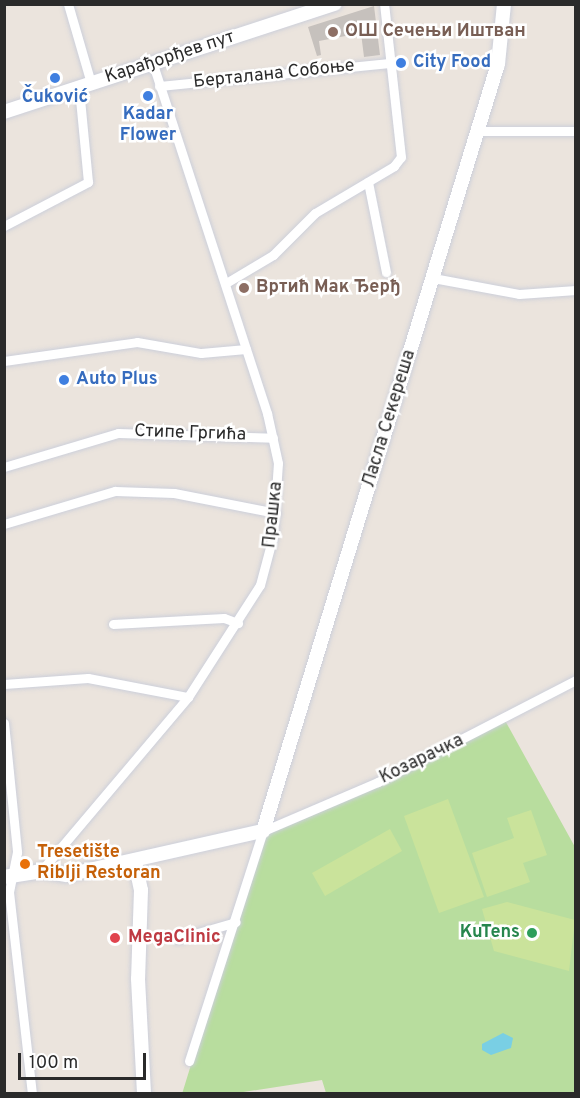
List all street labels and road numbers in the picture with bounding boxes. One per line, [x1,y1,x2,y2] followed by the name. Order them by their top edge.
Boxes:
[102,27,238,89] street label: Карађорђев пут
[192,56,356,94] street label: Берталана Собоње
[359,348,421,490] street label: Ласла Секереша
[134,421,246,447] street label: Стипе Гргића
[260,481,288,549] street label: Прашка
[376,730,468,790] street label: Козарачка

